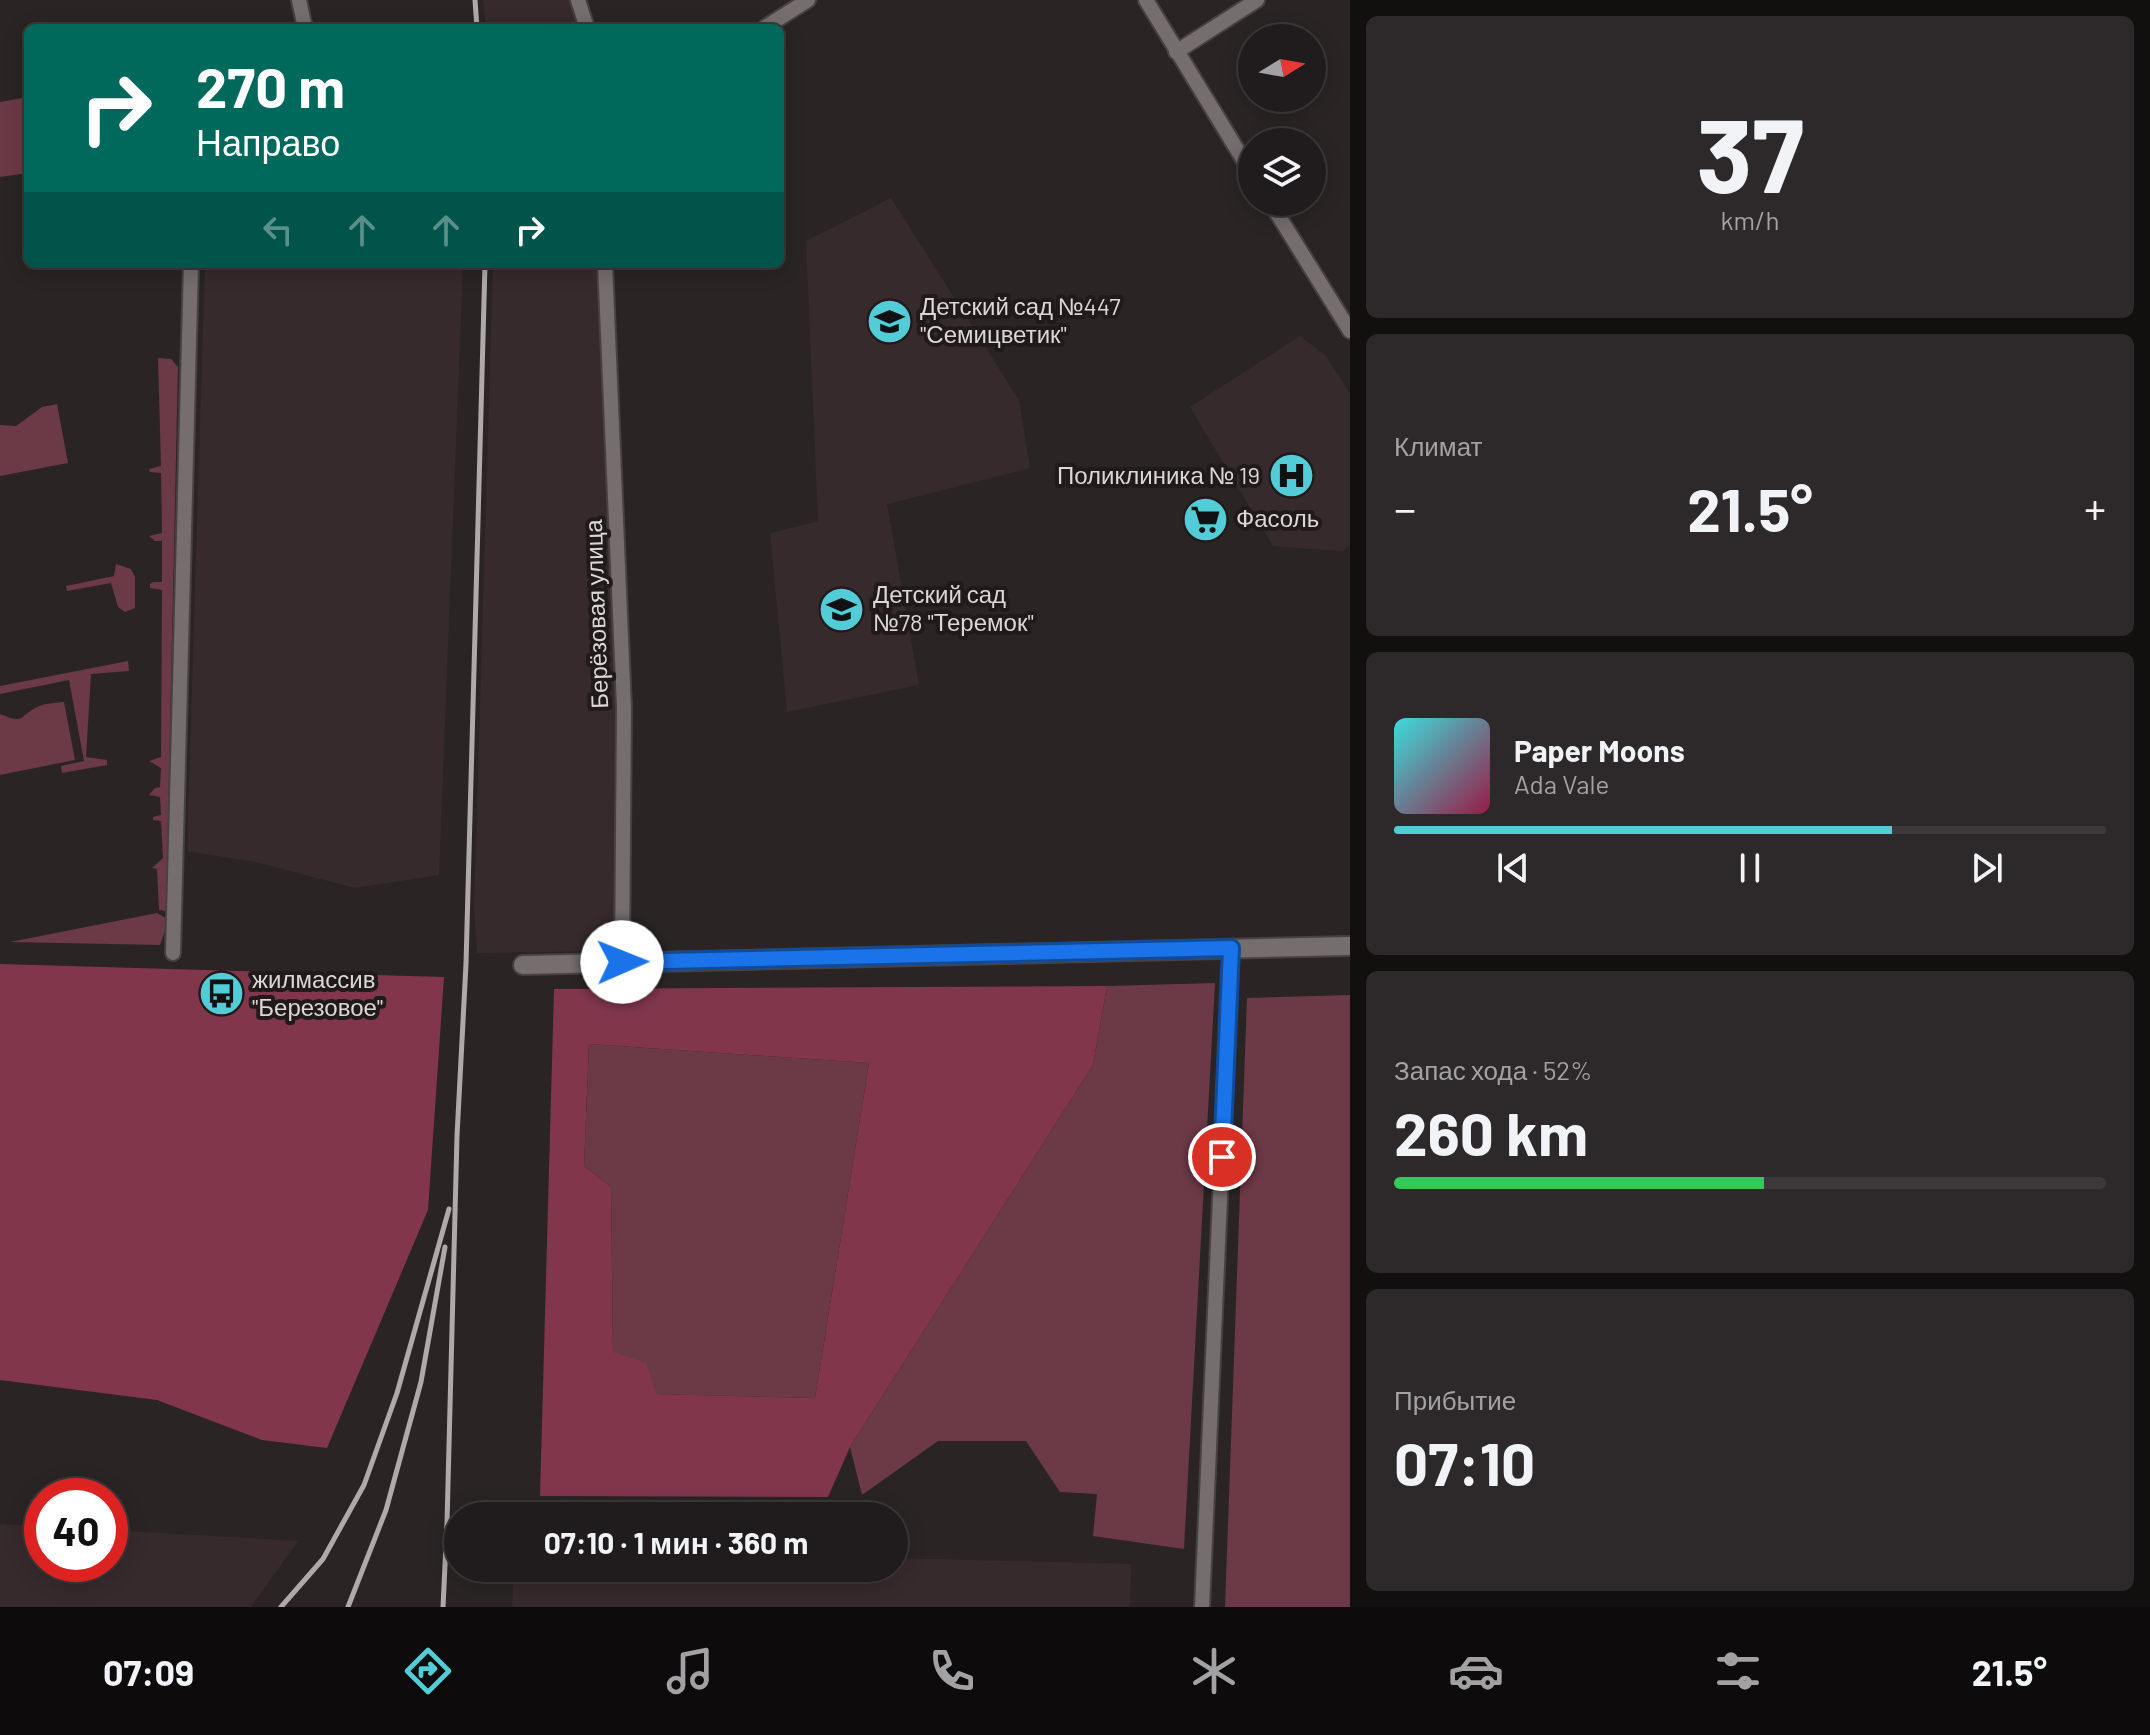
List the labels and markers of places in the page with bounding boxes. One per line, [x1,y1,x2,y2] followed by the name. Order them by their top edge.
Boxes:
[920,291,1121,348] place label: Детский сад №447 "Семицветик"
[865,297,913,345] school or university icon: Детский сад №447 "Семицветик"
[1267,452,1315,500] hospital icon: Поликлиника № 19
[1057,460,1260,489] place label: Поликлиника № 19
[1181,495,1229,543] supermarket icon: Фасоль
[1236,503,1319,532] place label: Фасоль
[873,579,1034,636] place label: Детский сад №78 "Теремок"
[818,585,866,633] school or university icon: Детский сад №78 "Теремок"
[252,964,383,1021] place label: жилмассив "Березовое"
[197,970,245,1018] bus stop icon: жилмассив "Березовое"
[1188,1123,1256,1191] pin

